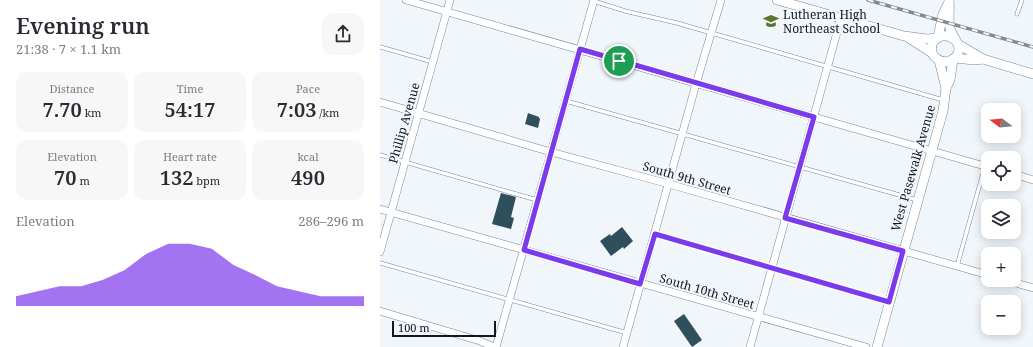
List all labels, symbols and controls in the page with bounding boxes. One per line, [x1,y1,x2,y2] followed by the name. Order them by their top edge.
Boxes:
[783,6,880,37] place label: Lutheran High Northeast School
[16,10,150,40] text: Evening run
[762,12,780,30] school or university icon: Lutheran High Northeast School
[322,13,364,55] button: share
[16,40,121,58] text: 21:38 · 7 × 1.1 km
[602,44,636,78] pin
[608,50,630,72] icon: arrive
[50,81,94,96] text: Distance
[177,81,203,96] text: Time
[296,81,320,96] text: Pace
[384,81,424,165] street label: Phillip Avenue
[42,96,82,123] text: 7.70
[165,96,215,123] text: 54:17
[277,96,316,123] text: 7:03
[887,103,939,233] street label: West Pasewalk Avenue
[981,103,1021,143] north arrow
[981,103,1021,335] map controls
[82,105,102,120] text: km
[316,105,339,120] text: /km
[47,149,97,164] text: Elevation
[163,149,217,164] text: Heart rate
[297,149,319,164] text: kcal
[981,151,1021,191] button: locate
[641,157,733,199] street label: South 9th Street
[54,164,77,191] text: 70
[160,164,194,191] text: 132
[291,164,325,191] text: 490
[77,173,90,188] text: m
[194,173,220,188] text: bpm
[981,199,1021,239] button: layers
[16,212,75,230] text: Elevation
[298,212,364,230] text: 286–296 m
[981,247,1021,287] button: +
[658,269,756,313] street label: South 10th Street
[981,295,1021,335] button: −
[392,319,496,338] scale bar
[398,320,430,335] text: 100 m

